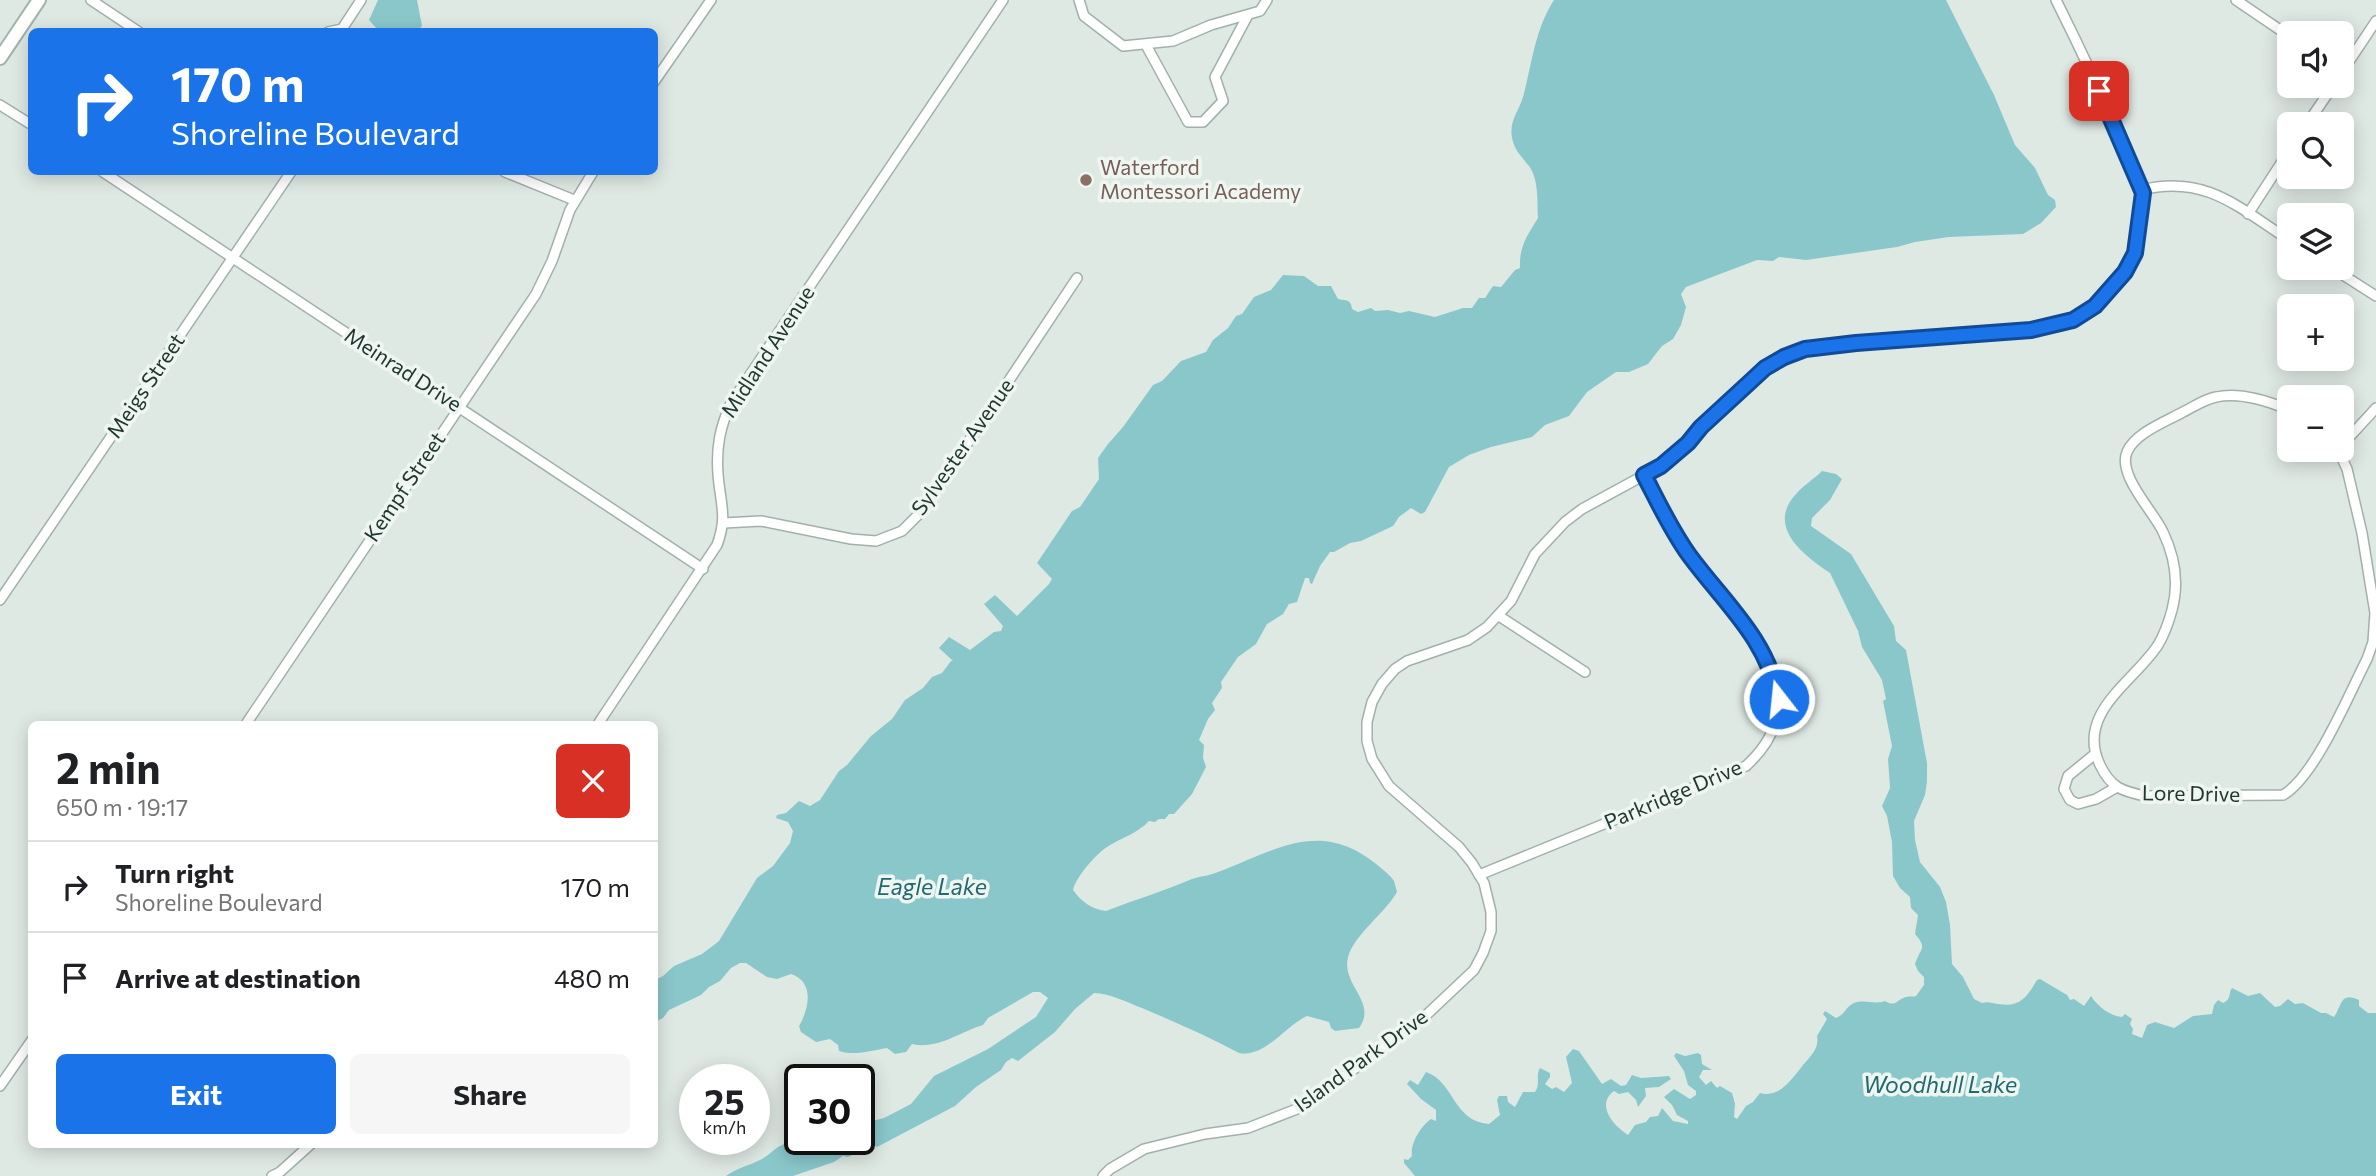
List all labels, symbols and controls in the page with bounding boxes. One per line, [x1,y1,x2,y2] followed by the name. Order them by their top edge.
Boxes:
[2277,21,2354,462] map controls
[2277,21,2354,98] button: sound
[171,52,304,112] text: 170 m
[56,56,147,147] icon: right
[2069,61,2129,121] pin
[2080,72,2118,110] icon: arrive
[171,112,460,152] text: Shoreline Boulevard
[2277,112,2354,189] button: search
[1100,154,1301,203] place label: Waterford Montessori Academy
[1078,172,1094,188] marker: Waterford Montessori Academy
[2277,203,2354,280] button: layers
[715,281,819,422] street label: Midland Avenue
[2277,294,2354,371] button: +
[341,322,467,416] street label: Meinrad Drive
[101,328,189,442] street label: Meigs Street
[905,373,1018,519] street label: Sylvester Avenue
[2277,385,2354,462] button: −
[358,427,450,546] street label: Kempf Street
[1742,662,1816,736] position arrow
[56,741,161,793] text: 2 min
[556,744,630,818] button: close
[1600,753,1745,834] street label: Parkridge Drive
[2142,779,2240,806] street label: Lore Drive
[56,793,188,821] text: 650 m · 19:17
[115,857,234,888] text: Turn right
[56,868,94,906] icon: right
[561,871,630,902] text: 170 m
[877,872,987,900] water label: Eagle Lake
[115,888,323,916] text: Shoreline Boulevard
[56,959,94,997] icon: arrive
[115,962,361,993] text: Arrive at destination
[554,962,630,993] text: 480 m
[1289,1003,1432,1117] street label: Island Park Drive
[56,1054,336,1134] button: Exit
[350,1054,630,1134] button: Share
[784,1064,875,1155] speed limit sign: 30
[1863,1070,2017,1098] water label: Woodhull Lake
[704,1079,745,1122] text: 25
[703,1116,746,1138] text: km/h

